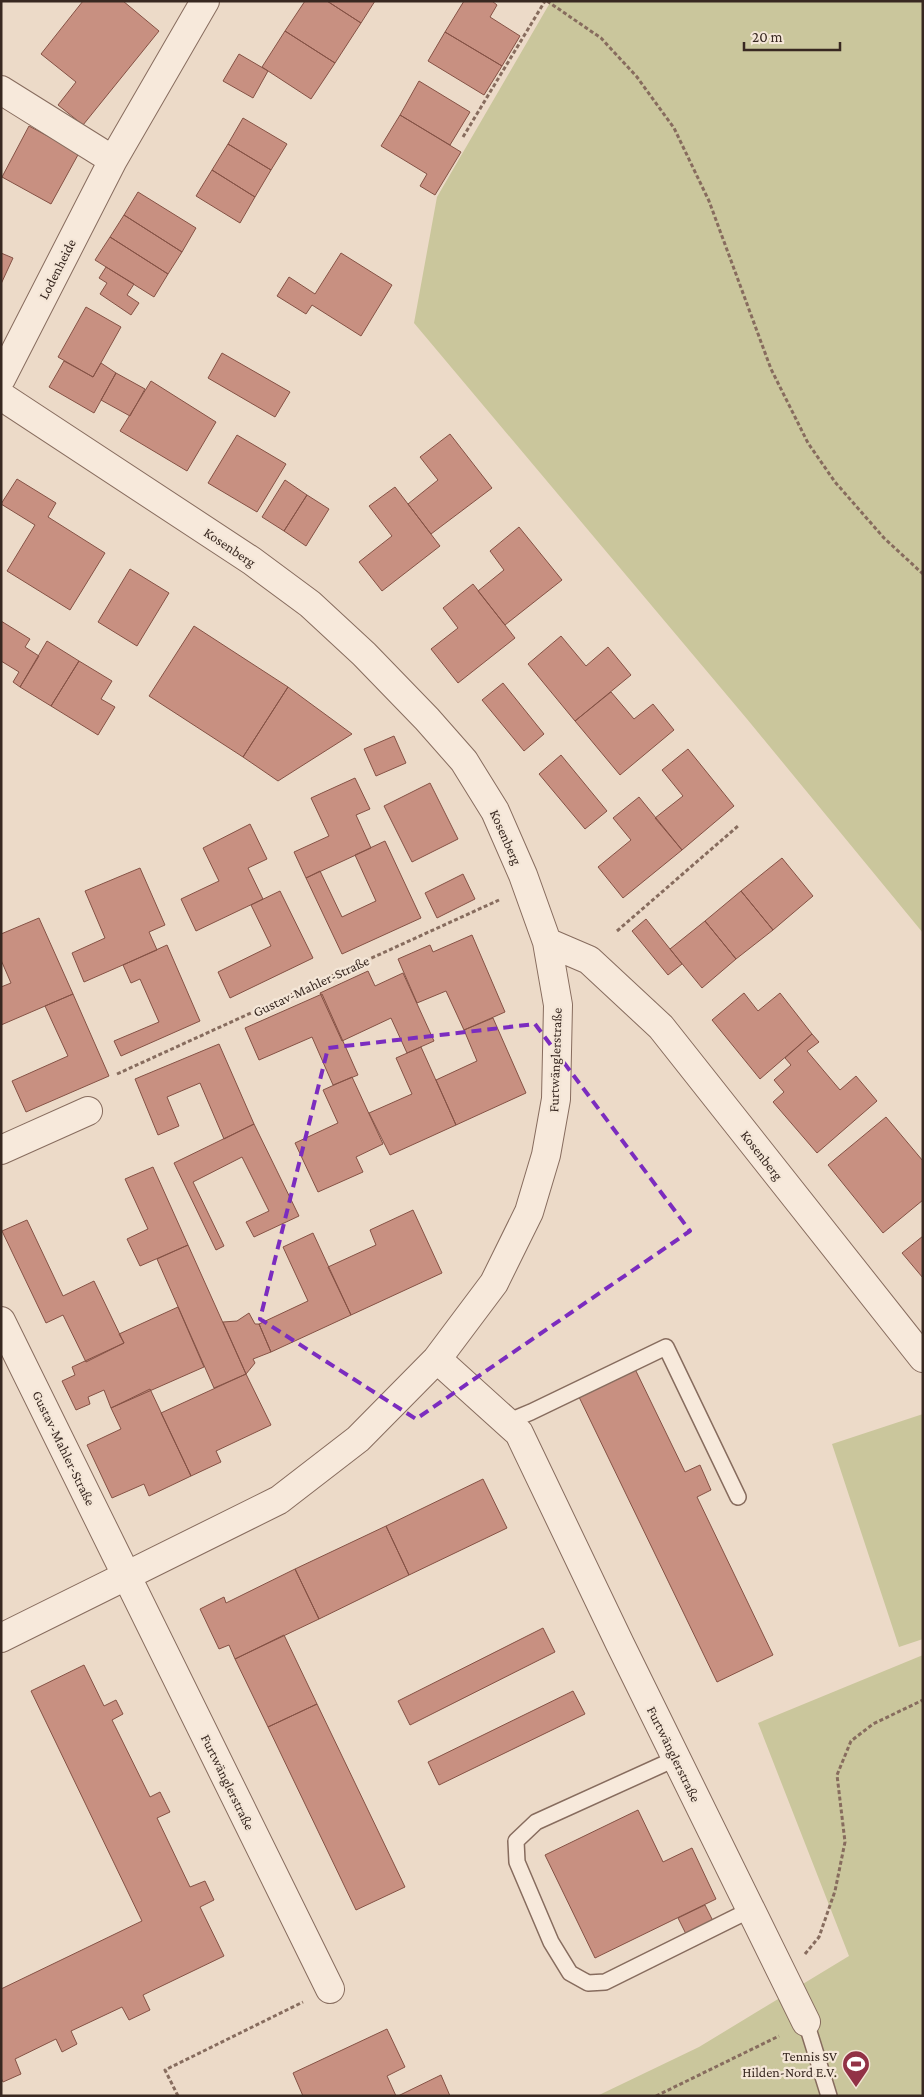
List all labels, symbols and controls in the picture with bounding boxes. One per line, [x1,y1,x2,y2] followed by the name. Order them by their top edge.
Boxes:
[744,20,840,52] scale bar
[752,29,783,45] text: 20 m
[35,236,79,302] street label: Lodenheide
[201,524,259,570] street label: Kosenberg
[487,807,525,867] street label: Kosenberg
[251,952,371,1020] street label: Gustav-Mahler-Straße
[545,1007,565,1113] street label: Furtwänglerstraße
[738,1127,787,1183] street label: Kosenberg
[29,1388,99,1508] street label: Gustav-Mahler-Straße
[644,1704,704,1804] street label: Furtwänglerstraße
[198,1732,258,1832] street label: Furtwänglerstraße
[742,2048,837,2080] place label: Tennis SV Hilden-Nord E.V.
[841,2049,871,2088] sports icon: Tennis SV Hilden-Nord E.V.

